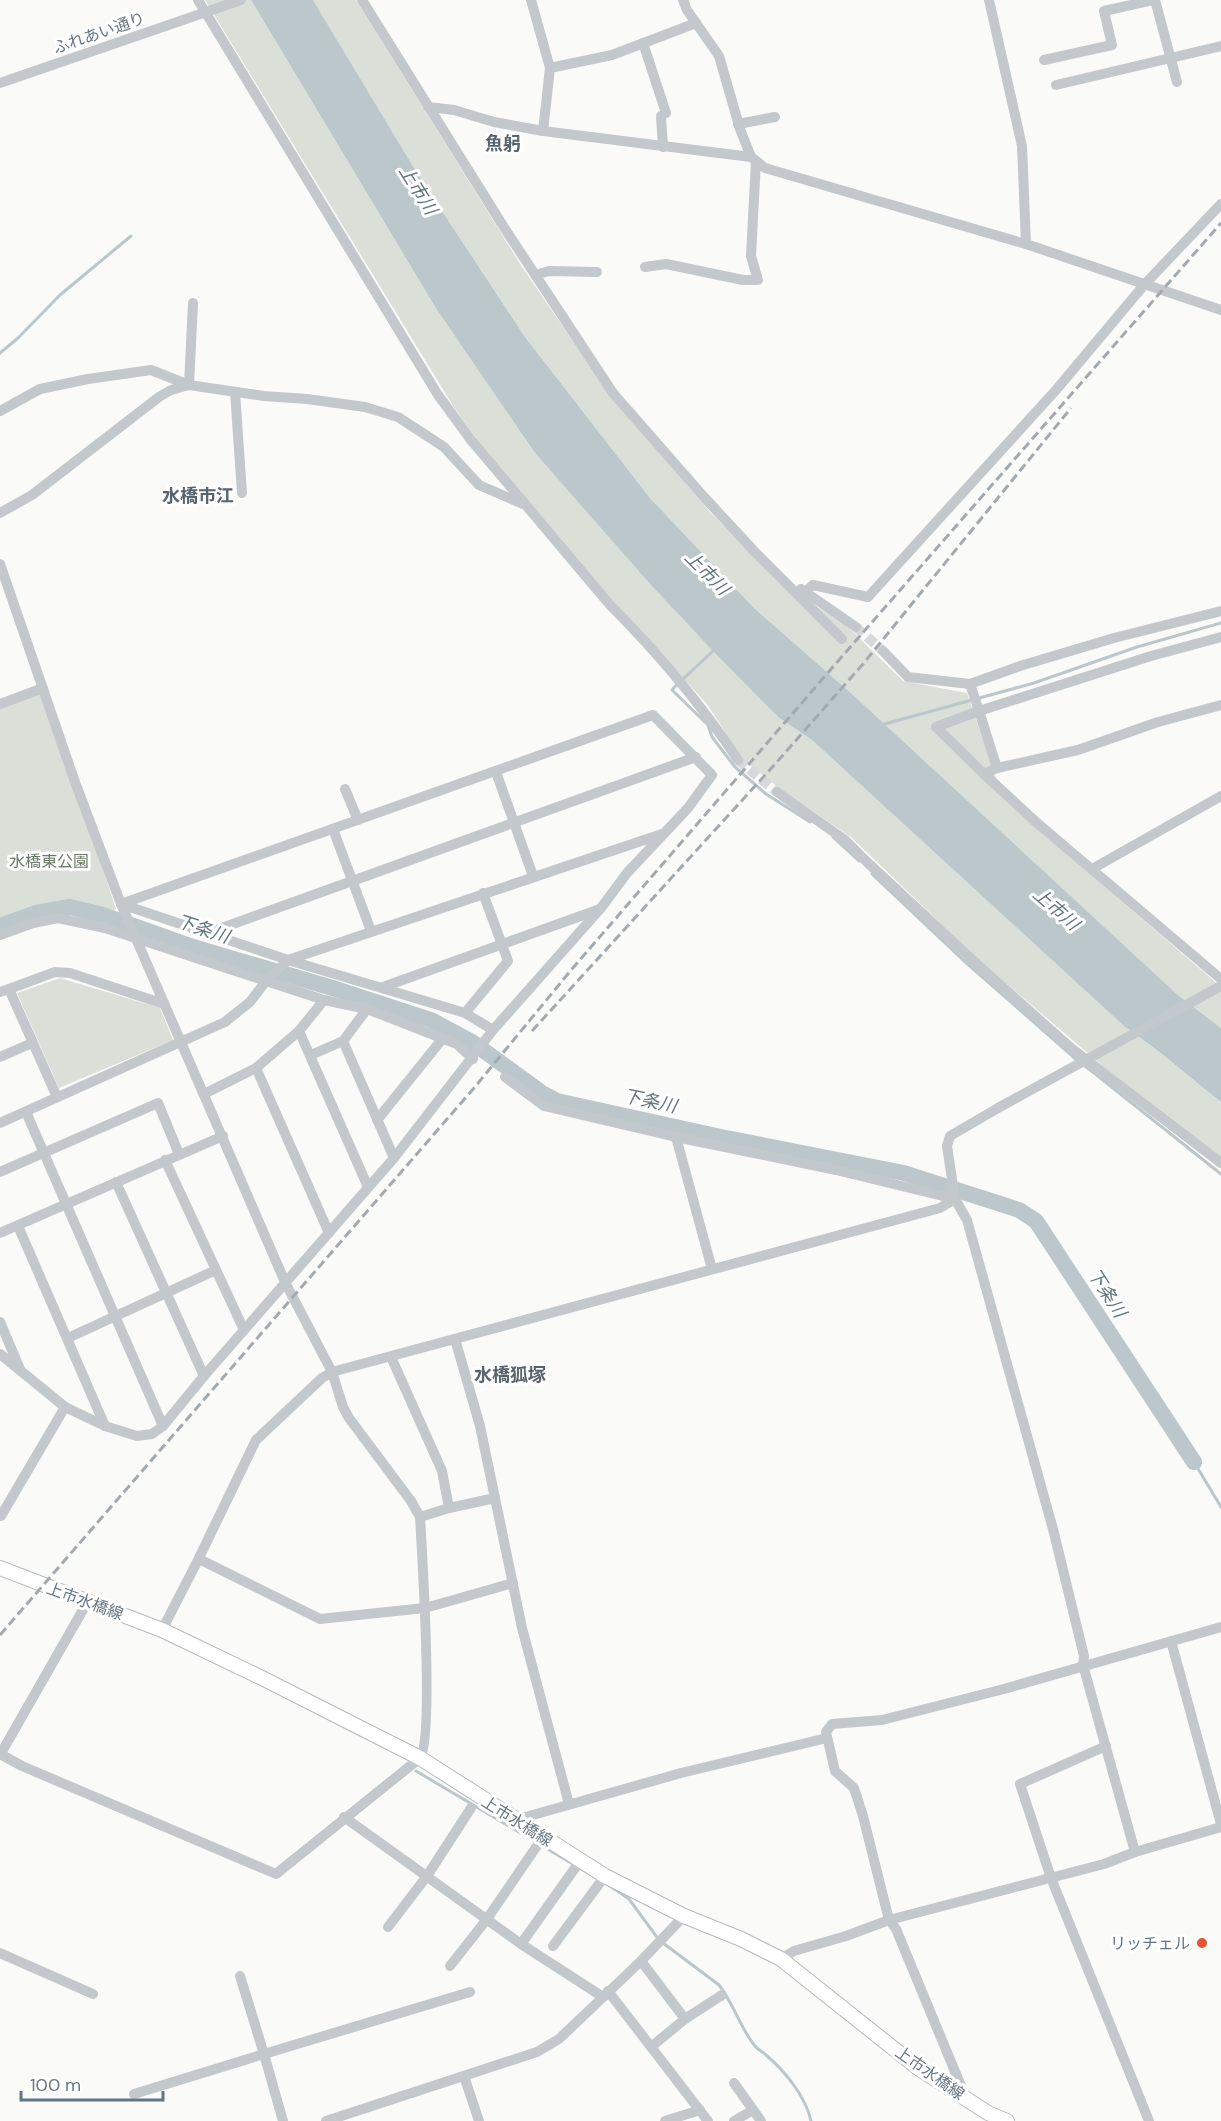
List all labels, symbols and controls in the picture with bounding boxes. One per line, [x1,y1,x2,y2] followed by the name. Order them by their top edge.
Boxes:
[50,7,148,59] street label: ふれあい通り
[485,132,521,156] district label: 魚躬
[394,161,444,221] water label: 上市川
[162,484,234,508] district label: 水橋市江
[679,545,736,602] water label: 上市川
[9,851,89,872] park label: 水橋東公園
[1028,882,1086,937] water label: 上市川
[174,909,234,949] water label: 下条川
[621,1084,681,1119] water label: 下条川
[1082,1264,1133,1324] water label: 下条川
[474,1363,546,1387] district label: 水橋狐塚
[44,1577,126,1625] street label: 上市水橋線
[478,1791,556,1851] street label: 上市水橋線
[1110,1933,1190,1954] place label: リッチェル
[1195,1936,1209,1950] marker: リッチェル
[891,2041,969,2105] street label: 上市水橋線
[21,2064,164,2102] scale bar
[30,2073,81,2097] text: 100 m

